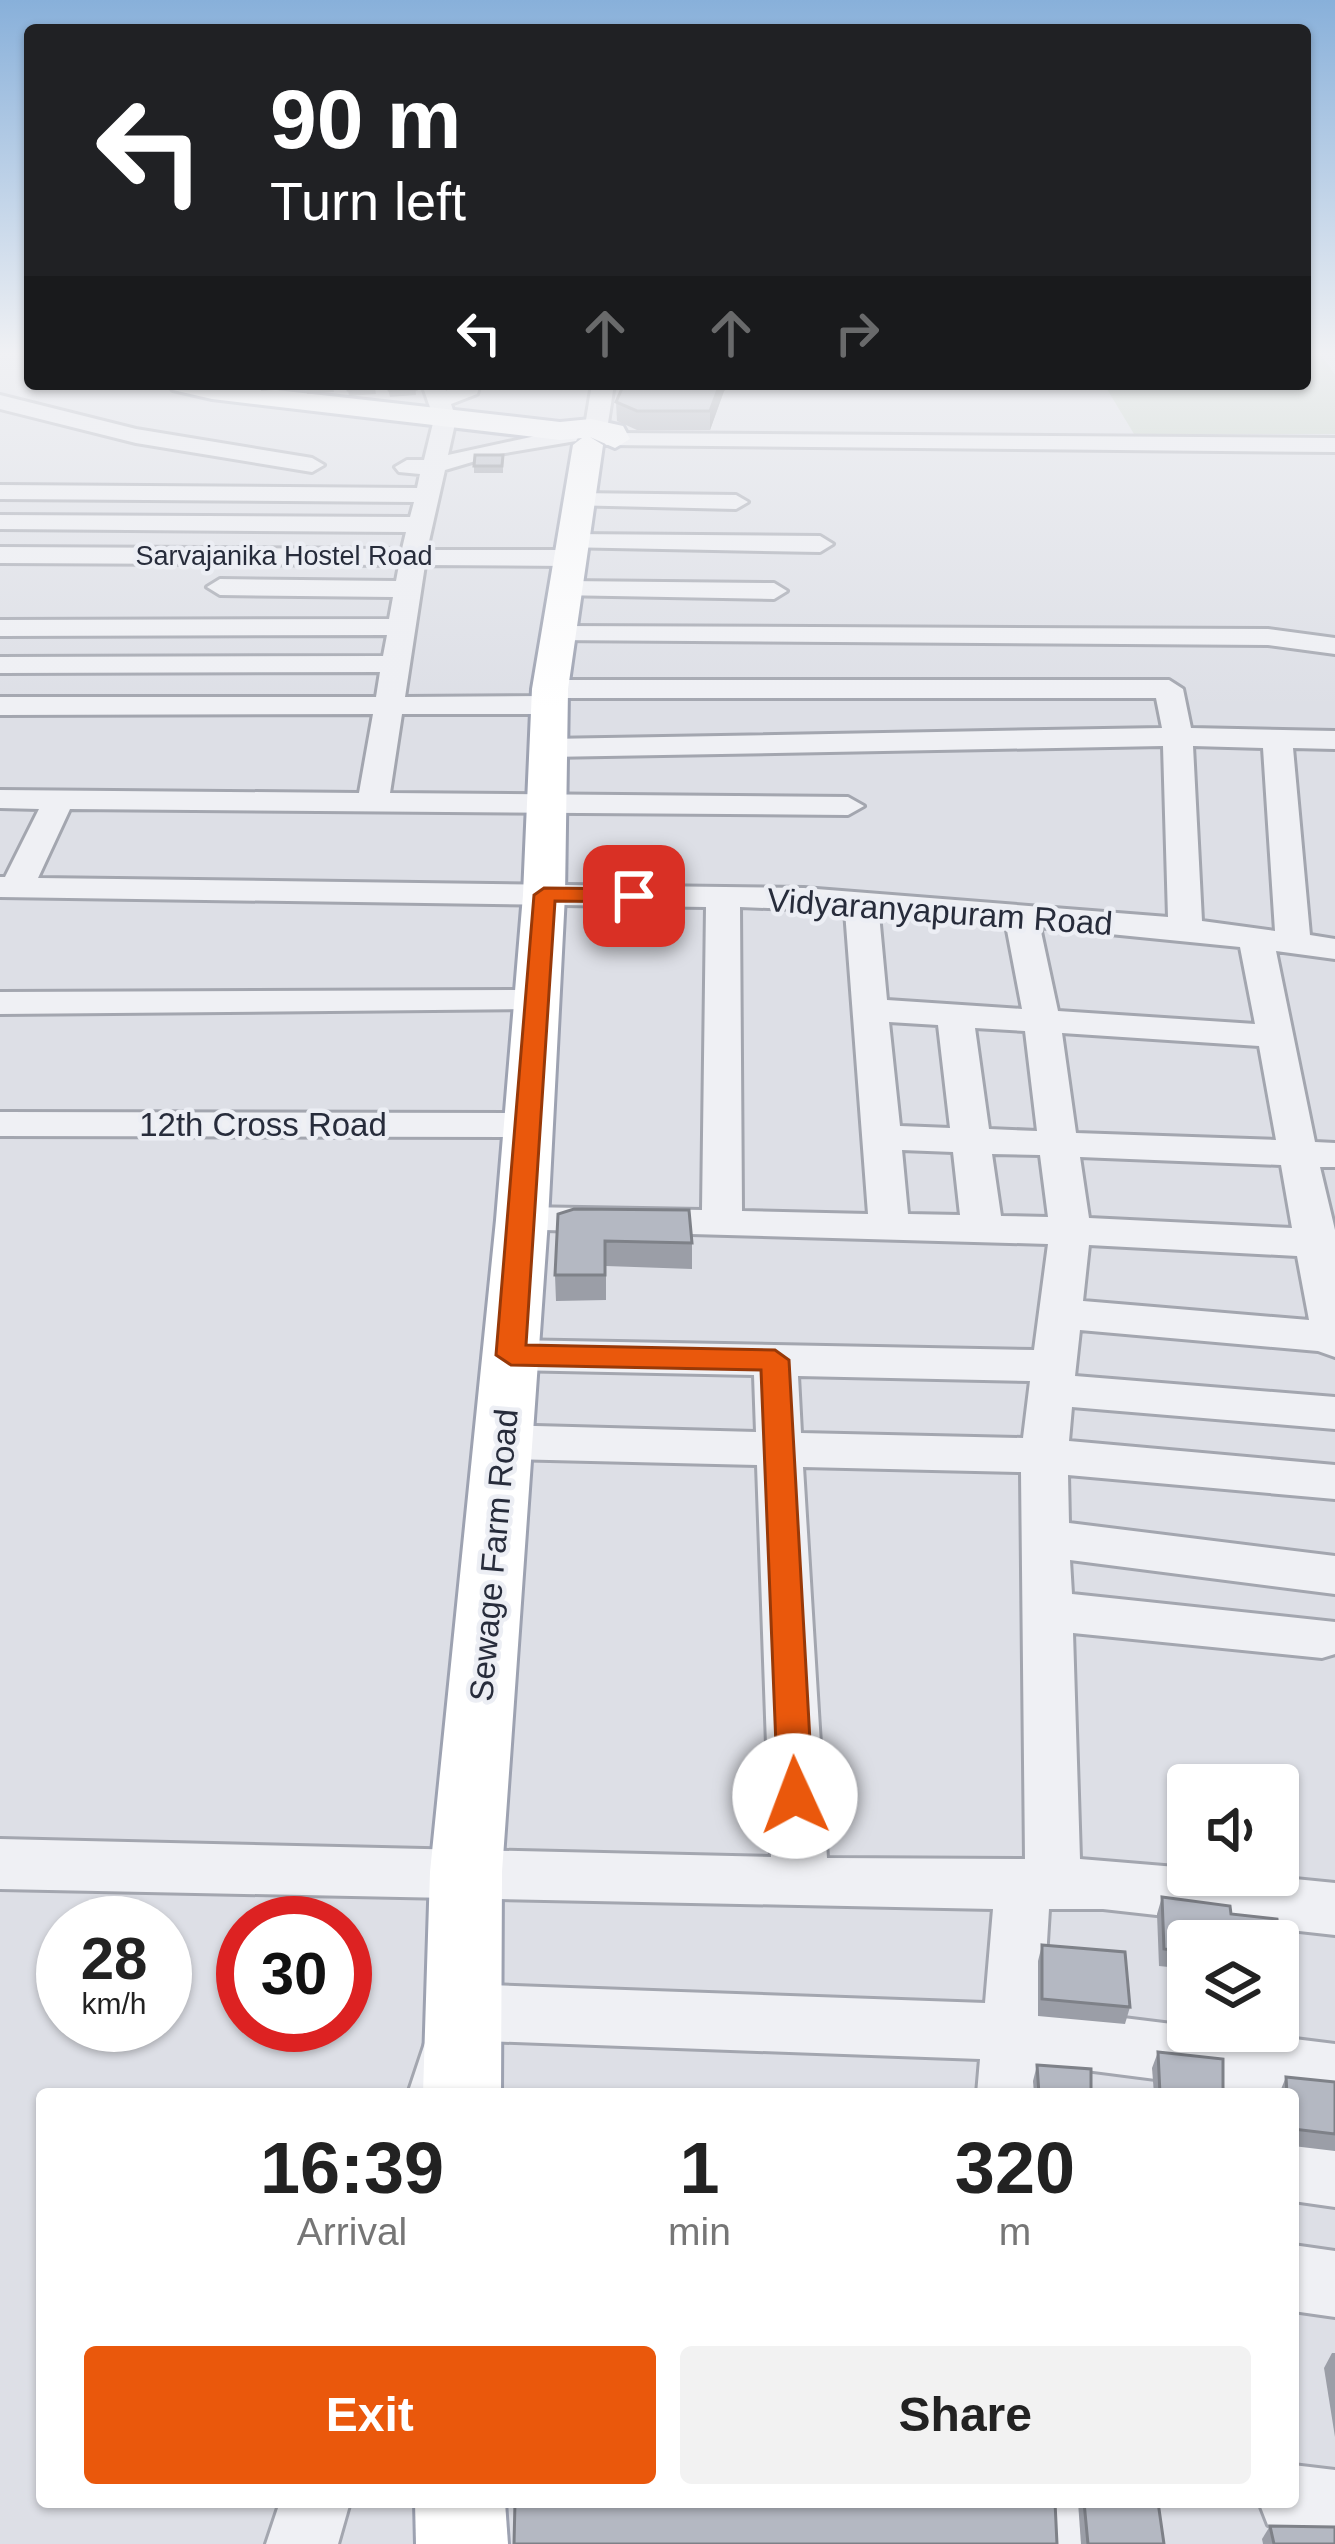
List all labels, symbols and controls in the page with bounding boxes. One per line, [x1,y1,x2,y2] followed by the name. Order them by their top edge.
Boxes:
[72,72,228,228] icon: left
[270,72,461,166] text: 90 m
[270,171,466,231] text: Turn left
[446,300,512,366] icon: left
[572,300,638,366] icon: ahead
[698,300,764,366] icon: ahead
[824,300,890,366] icon: right
[135,541,433,571] street label: Sarvajanika Hostel Road
[583,845,685,947] pin
[601,863,667,929] icon: arrive
[766,881,1114,942] street label: Vidyaranyapuram Road
[139,1106,387,1143] street label: 12th Cross Road
[462,1407,525,1703] street label: Sewage Farm Road
[732,1733,858,1859] position arrow
[1167,1764,1299,2052] map controls
[1167,1764,1299,1896] button: sound
[216,1896,372,2052] speed limit sign: 30
[1167,1920,1299,2052] button: layers
[81,1925,147,1992] text: 28
[81,1987,147,2020] text: km/h
[260,2128,444,2208] text: 16:39
[679,2128,720,2208] text: 1
[955,2128,1075,2208] text: 320
[297,2210,407,2253] text: Arrival
[668,2210,731,2253] text: min
[999,2210,1031,2253] text: m
[84,2346,656,2484] button: Exit
[680,2346,1251,2484] button: Share

